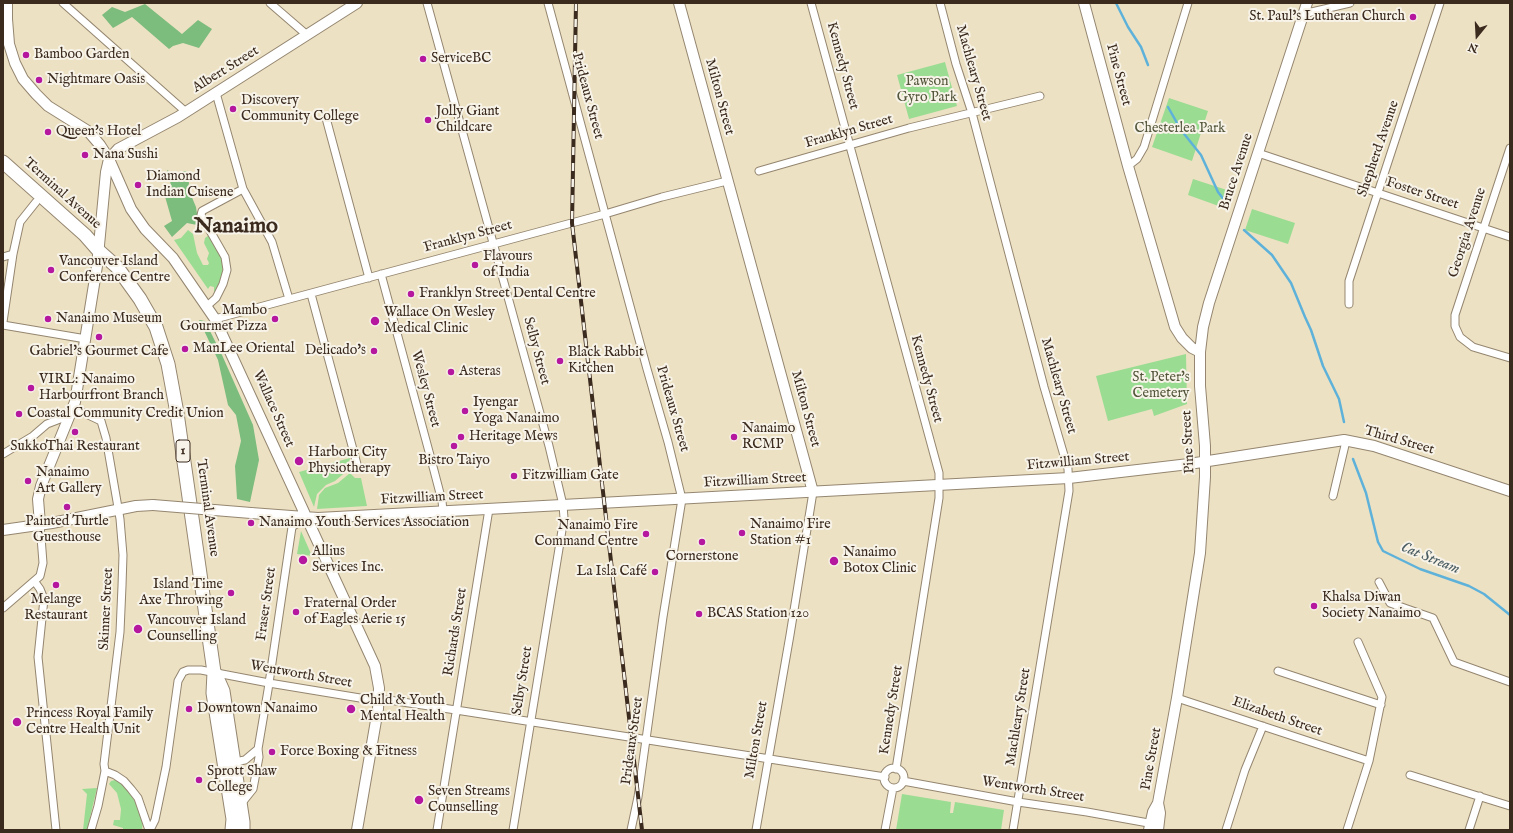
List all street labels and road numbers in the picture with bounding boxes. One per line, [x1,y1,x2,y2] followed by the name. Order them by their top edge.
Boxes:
[822,20,862,112] street label: Kennedy Street
[951,23,995,123] street label: Machleary Street
[1102,42,1134,108] street label: Pine Street
[190,43,262,97] street label: Albert Street
[567,51,607,141] street label: Prideaux Street
[701,57,737,137] street label: Milton Street
[1355,99,1403,199] street label: Shepherd Avenue
[803,111,895,153] street label: Franklyn Street
[1217,131,1257,213] street label: Bruce Avenue
[20,155,104,233] street label: Terminal Avenue
[1384,174,1460,214] street label: Foster Street
[1446,186,1490,280] street label: Georgia Avenue
[422,217,514,257] street label: Franklyn Street
[519,315,553,387] street label: Selby Street
[906,333,946,425] street label: Kennedy Street
[1036,336,1080,436] street label: Machleary Street
[407,349,443,429] street label: Wesley Street
[652,364,692,454] street label: Prideaux Street
[249,368,297,450] street label: Wallace Street
[787,369,823,449] street label: Milton Street
[1179,410,1199,474] street label: Pine Street
[1362,423,1436,459] street label: Third Street
[176,440,190,462] road number: 1
[1026,449,1130,475] street label: Fitzwilliam Street
[192,458,222,558] street label: Terminal Avenue
[703,470,807,492] street label: Fitzwilliam Street
[380,487,484,509] street label: Fitzwilliam Street
[254,566,280,642] street label: Fraser Street
[96,567,118,651] street label: Skinner Street
[441,587,471,677] street label: Richards Street
[509,645,537,717] street label: Selby Street
[249,658,353,692] street label: Wentworth Street
[877,664,907,756] street label: Kennedy Street
[1003,667,1035,767] street label: Machleary Street
[1230,694,1324,740] street label: Elizabeth Street
[619,696,647,786] street label: Prideaux Street
[742,700,772,780] street label: Milton Street
[1138,726,1166,792] street label: Pine Street
[981,774,1085,806] street label: Wentworth Street

